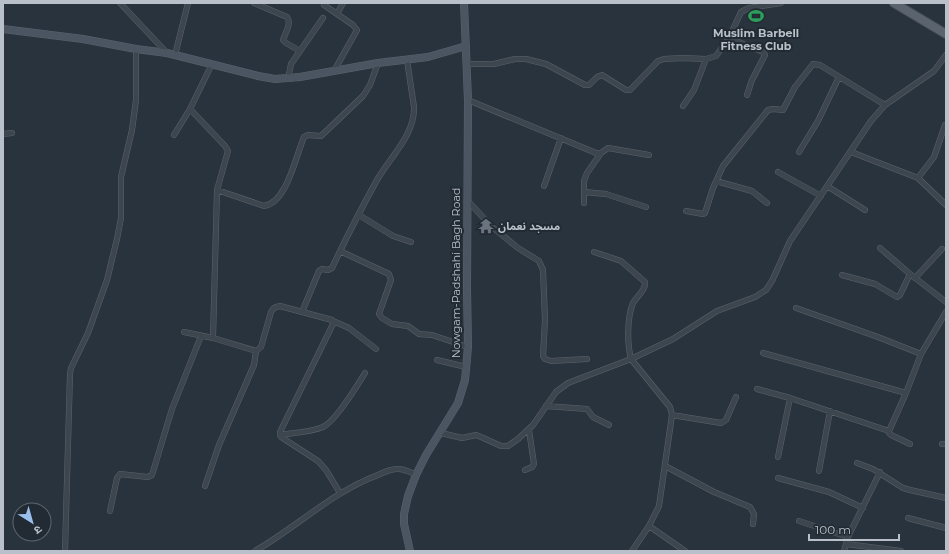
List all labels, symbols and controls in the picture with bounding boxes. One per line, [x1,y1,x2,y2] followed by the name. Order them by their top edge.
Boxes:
[747,7,765,25] sports icon: Muslim Barbell Fitness Club
[713,26,799,53] place label: Muslim Barbell Fitness Club
[449,188,463,358] street label: Nowgam-Padshahi Bagh Road
[477,217,495,235] temple icon: مسجد نعمان
[498,219,560,233] place label: مسجد نعمان
[12,502,52,542] north arrow
[809,516,899,542] scale bar
[31,522,45,538] text: उ
[815,522,851,537] text: 100 m

